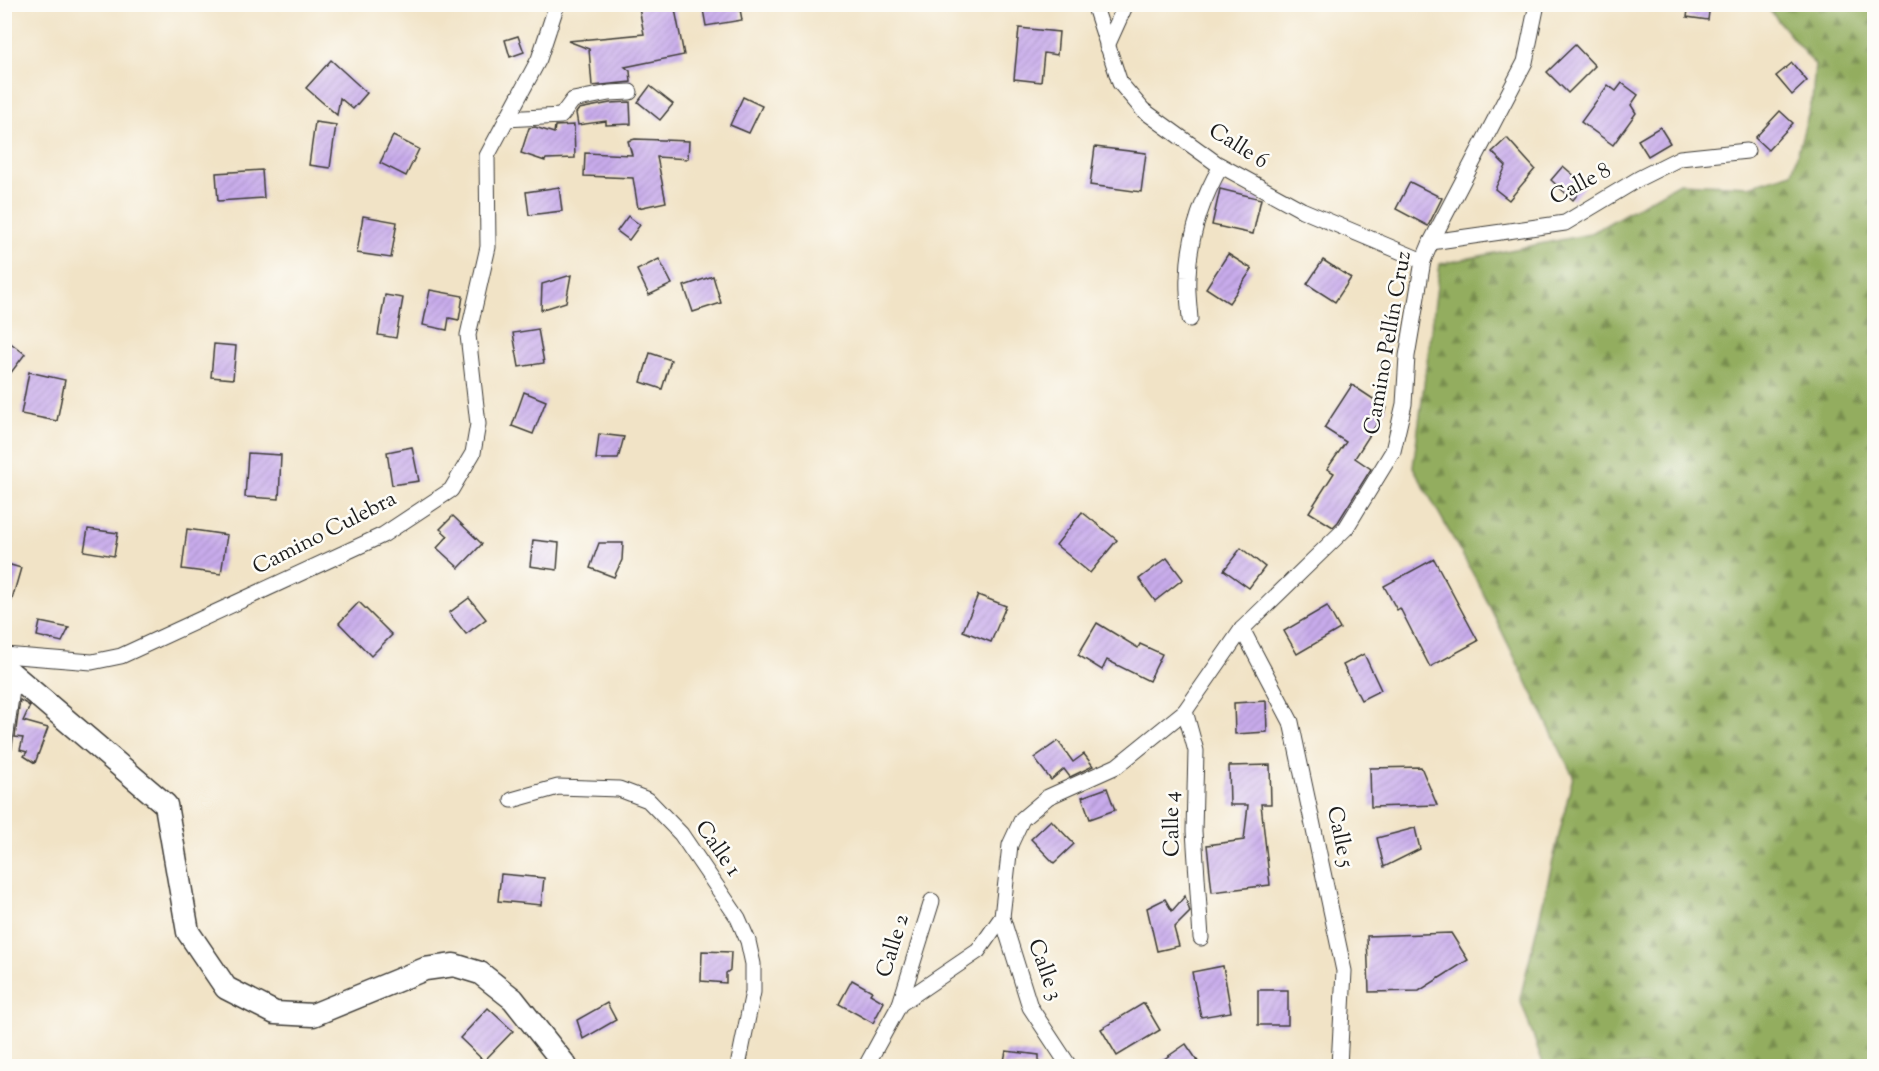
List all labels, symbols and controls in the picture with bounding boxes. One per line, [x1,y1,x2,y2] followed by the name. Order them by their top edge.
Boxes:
[1202,116,1274,178] street label: Calle 6
[1545,155,1617,215] street label: Calle 8
[1357,249,1421,437] street label: Camino Pellín Cruz
[247,484,403,584] street label: Camino Culebra
[1156,791,1190,857] street label: Calle 4
[1317,803,1361,871] street label: Calle 5
[686,814,748,884] street label: Calle 1
[869,910,919,982] street label: Calle 2
[1018,935,1070,1005] street label: Calle 3

